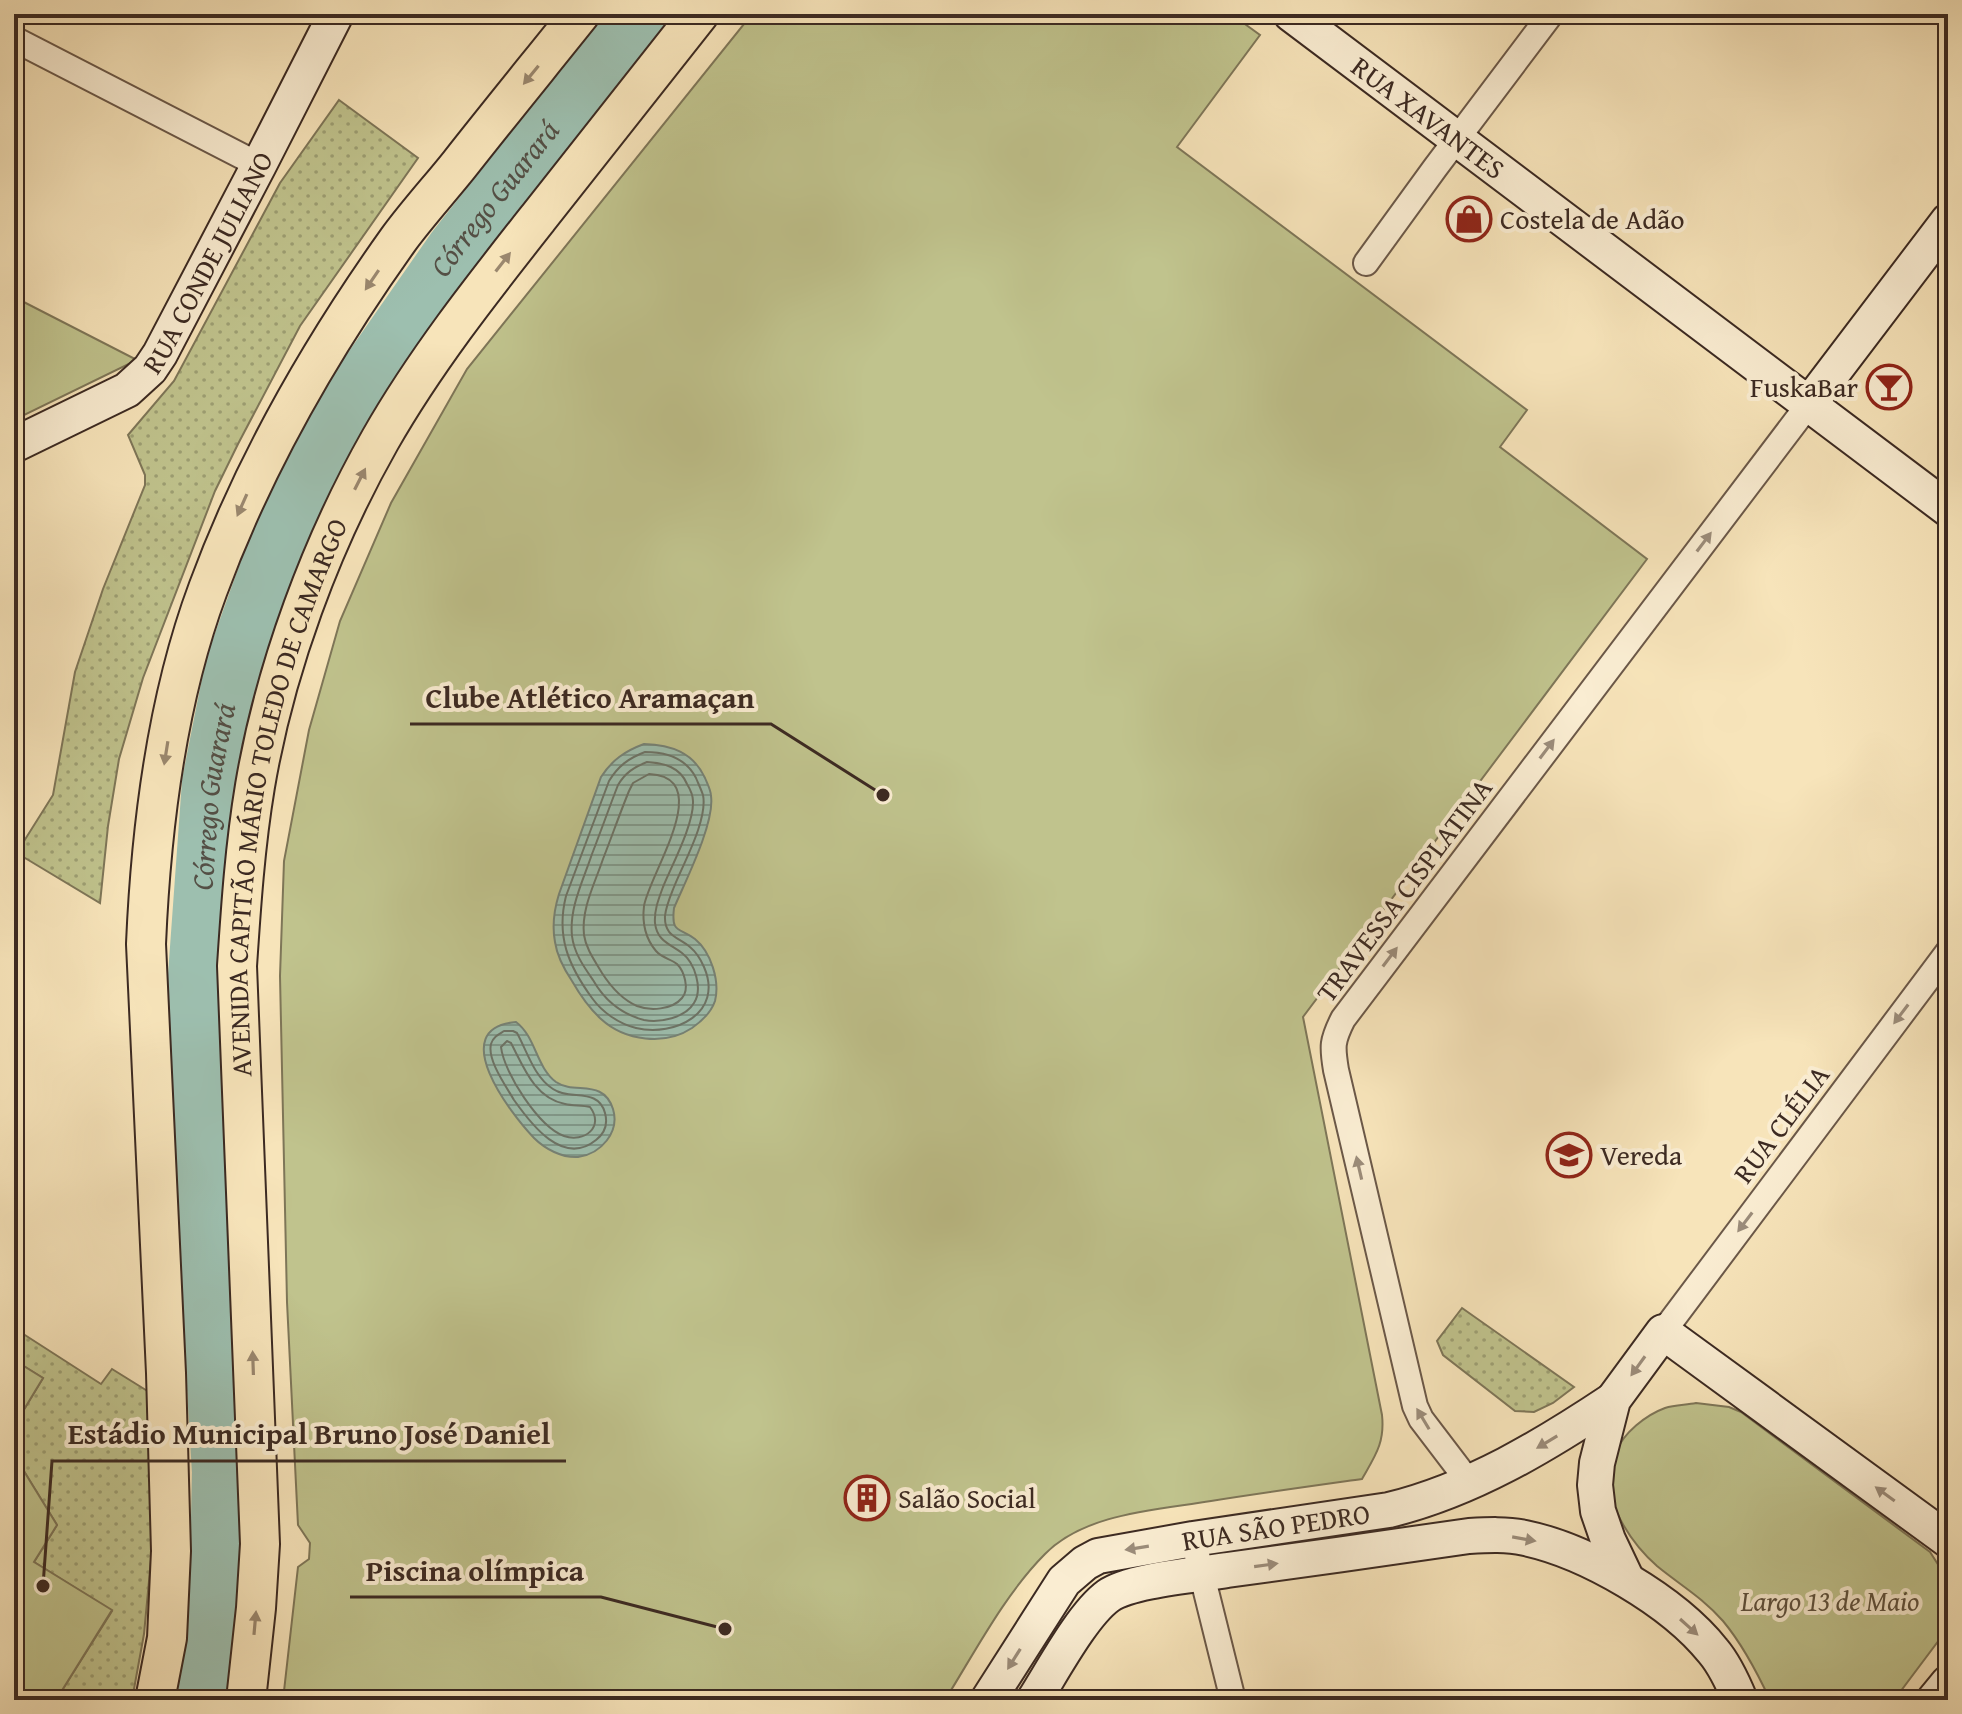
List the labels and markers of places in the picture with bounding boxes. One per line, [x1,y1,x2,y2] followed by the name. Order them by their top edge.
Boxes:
[1445,195,1493,243] shop icon: Costela de Adão
[1500,198,1685,239] place label: Costela de Adão
[1865,363,1913,411] bar icon: FuskaBar
[1750,366,1858,407] place label: FuskaBar
[410,670,771,724] callout: Clube Atlético Aramaçan
[1545,1131,1593,1179] school or university icon: Vereda
[1600,1134,1683,1175] place label: Vereda
[52,1407,566,1461] callout: Estádio Municipal Bruno José Daniel
[843,1474,891,1522] building icon: Salão Social
[898,1477,1036,1518] place label: Salão Social
[350,1543,601,1597] callout: Piscina olímpica

